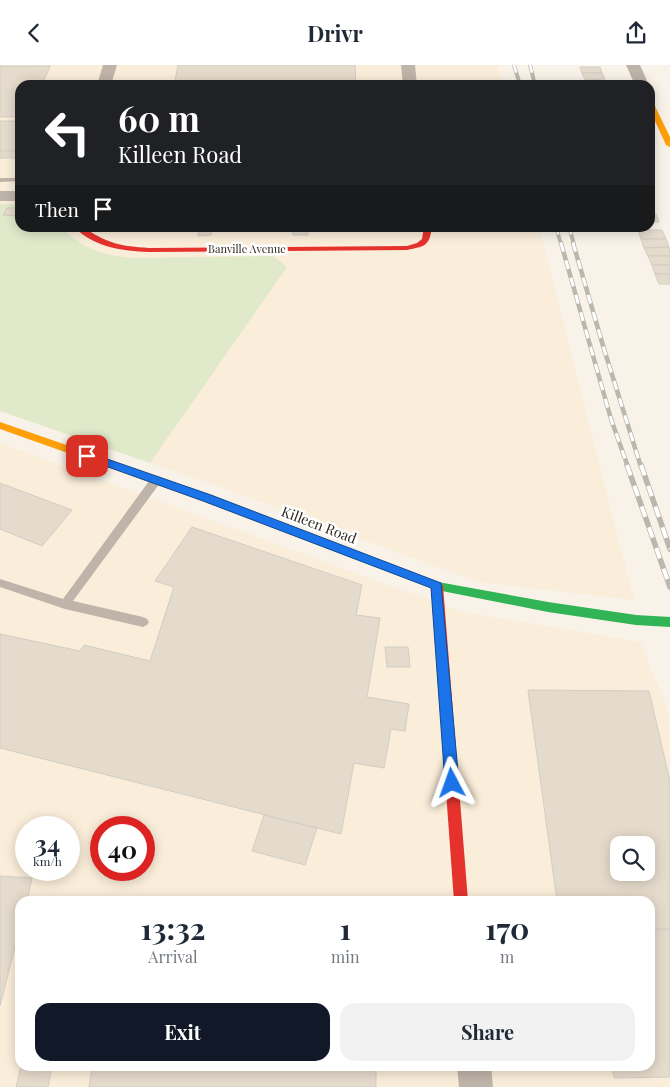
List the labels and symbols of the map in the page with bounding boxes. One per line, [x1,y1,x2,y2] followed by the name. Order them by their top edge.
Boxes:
[208,241,286,256] street label: Banville Avenue
[66,435,108,477] pin
[279,502,359,548] street label: Killeen Road
[425,756,477,808] position arrow
[90,816,155,881] speed limit sign: 40

